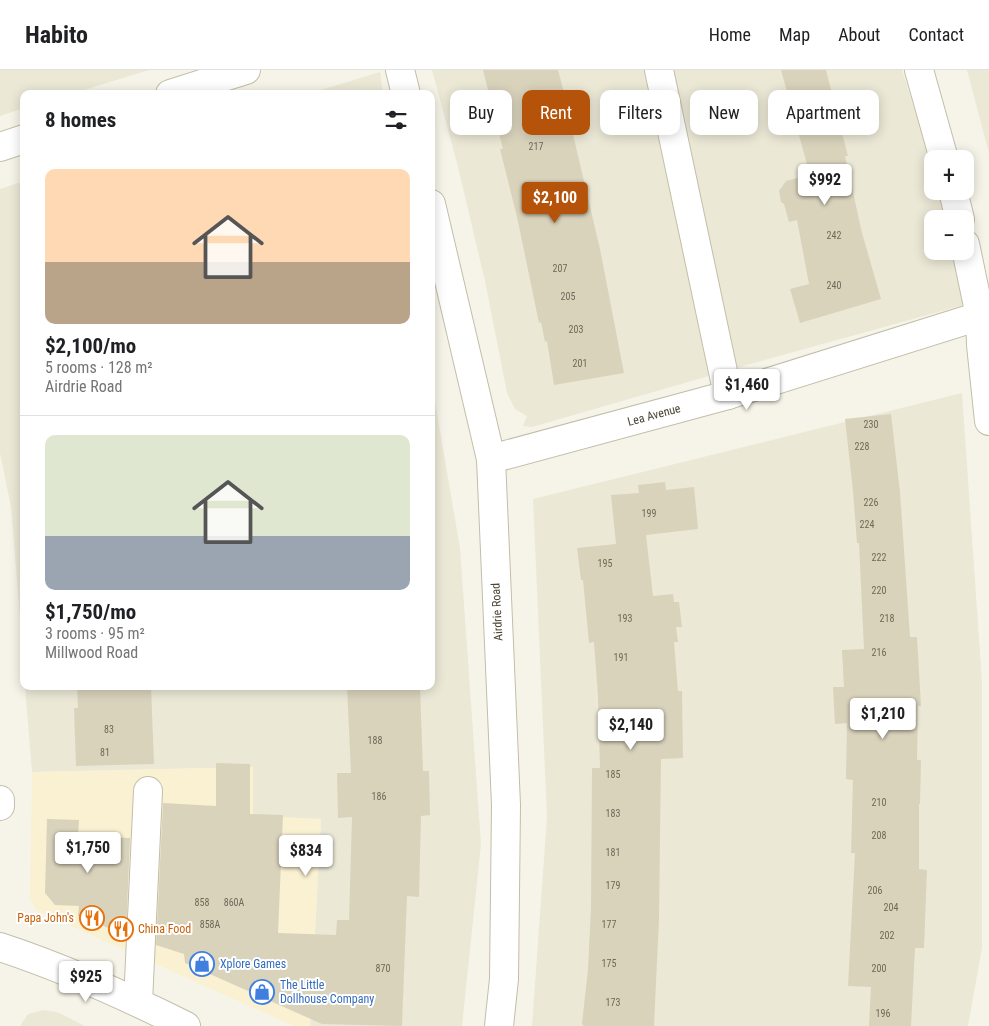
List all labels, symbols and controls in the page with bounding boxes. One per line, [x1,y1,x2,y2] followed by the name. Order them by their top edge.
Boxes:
[25,21,88,49] text: Habito
[709,24,751,45] text: Home
[779,24,810,45] text: Map
[838,24,880,45] text: About
[908,24,964,45] text: Contact
[450,90,512,135] chip: Buy
[522,90,590,135] chip: Rent
[600,90,680,135] chip: Filters
[690,90,758,135] chip: New
[768,90,879,135] chip: Apartment
[382,106,410,134] icon: filters
[45,108,116,132] text: 8 homes
[529,141,543,152] house number: 217
[924,150,974,260] map controls
[924,150,974,200] button: +
[795,164,855,206] pin: $992
[809,170,841,189] text: $992
[514,182,596,224] pin: $2,100
[533,188,577,207] text: $2,100
[183,202,273,292] icon: home
[924,210,974,260] button: −
[827,230,841,241] house number: 242
[553,263,567,274] house number: 207
[827,280,841,291] house number: 240
[561,291,575,302] house number: 205
[569,324,583,335] house number: 203
[45,334,136,358] text: $2,100/mo
[45,358,153,377] text: 5 rooms · 128 m²
[573,358,587,369] house number: 201
[706,368,788,411] pin: $1,460
[725,375,769,394] text: $1,460
[45,377,122,396] text: Airdrie Road
[626,401,682,429] street label: Lea Avenue
[864,419,878,430] house number: 230
[855,441,869,452] house number: 228
[183,467,273,557] icon: home
[864,497,878,508] house number: 226
[642,508,656,519] house number: 199
[860,519,874,530] house number: 224
[872,552,886,563] house number: 222
[598,558,612,569] house number: 195
[488,583,506,641] street label: Airdrie Road
[872,585,886,596] house number: 220
[45,600,136,624] text: $1,750/mo
[618,613,632,624] house number: 193
[880,613,894,624] house number: 218
[45,624,145,643] text: 3 rooms · 95 m²
[45,643,138,662] text: Millwood Road
[872,647,886,658] house number: 216
[614,652,628,663] house number: 191
[842,698,924,740] pin: $1,210
[861,704,905,723] text: $1,210
[590,708,672,751] pin: $2,140
[609,715,653,734] text: $2,140
[104,724,114,735] house number: 83
[368,735,382,746] house number: 188
[100,747,110,758] house number: 81
[606,769,620,780] house number: 185
[372,791,386,802] house number: 186
[872,797,886,808] house number: 210
[606,808,620,819] house number: 183
[872,830,886,841] house number: 208
[47,832,129,874] pin: $1,750
[276,834,336,877] pin: $834
[66,838,110,857] text: $1,750
[290,841,322,860] text: $834
[606,847,620,858] house number: 181
[606,880,620,891] house number: 179
[868,885,882,896] house number: 206
[195,897,209,908] house number: 858
[224,897,245,908] house number: 860A
[884,902,898,913] house number: 204
[79,905,105,931] restaurant icon: Papa John's
[17,911,74,925] place label: Papa John's
[108,916,134,942] restaurant icon: China Food
[200,919,221,930] house number: 858A
[602,919,616,930] house number: 177
[138,922,191,936] place label: China Food
[880,930,894,941] house number: 202
[189,951,215,977] shop icon: Xplore Games
[220,957,286,971] place label: Xplore Games
[602,958,616,969] house number: 175
[56,960,116,1003] pin: $925
[376,963,390,974] house number: 870
[872,963,886,974] house number: 200
[70,967,102,986] text: $925
[280,978,374,1006] place label: The Little Dollhouse Company
[249,979,275,1005] shop icon: The Little Dollhouse Company
[606,997,620,1008] house number: 173
[876,1008,890,1019] house number: 196

